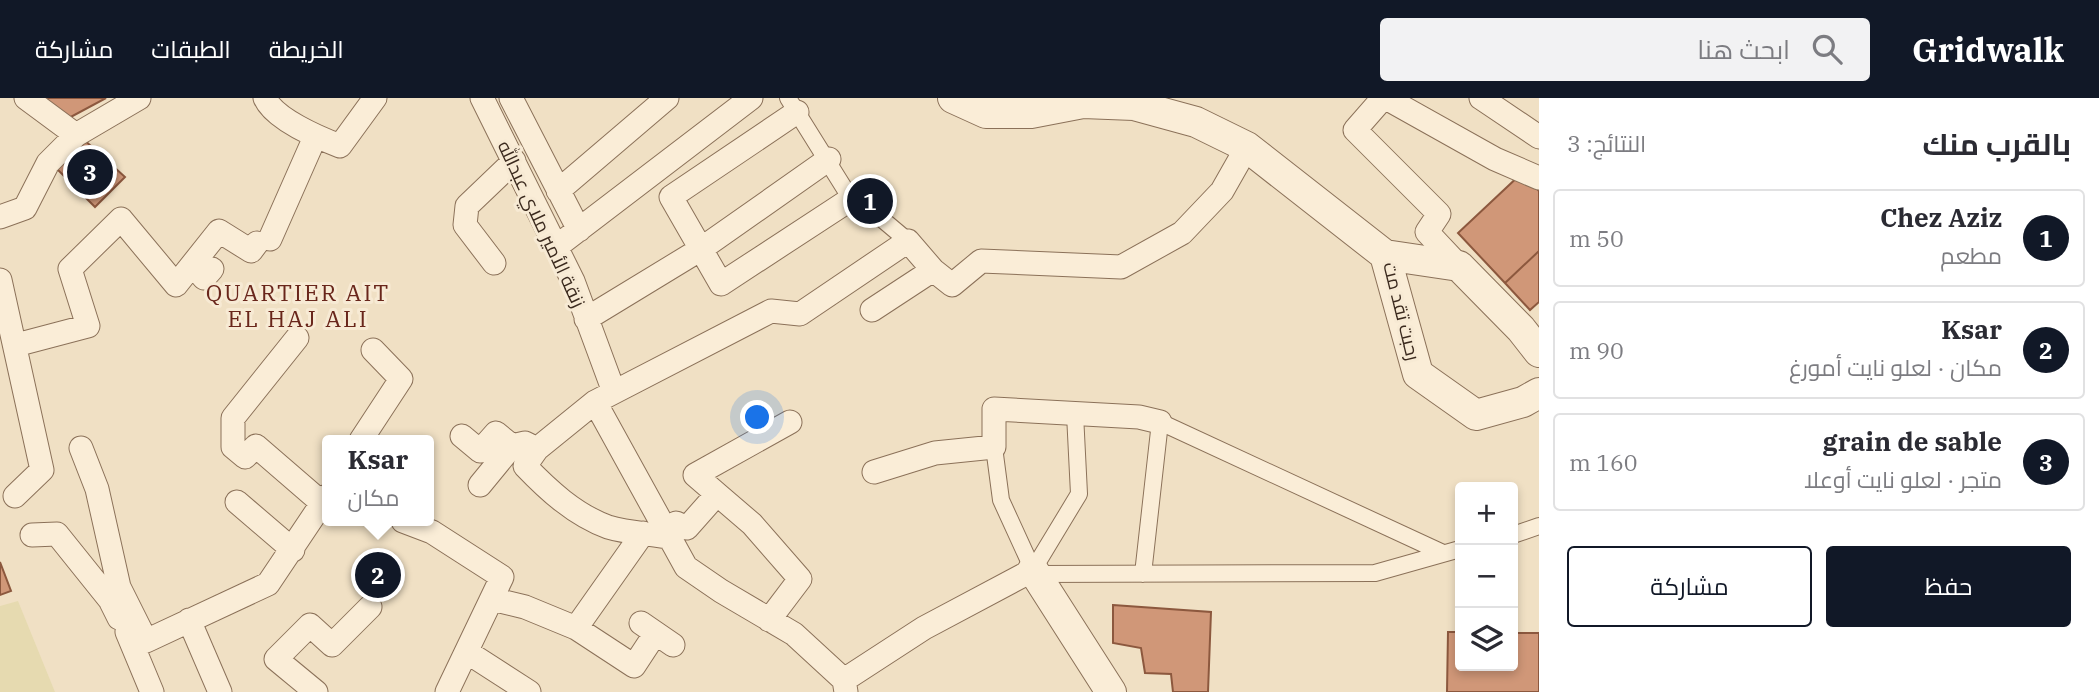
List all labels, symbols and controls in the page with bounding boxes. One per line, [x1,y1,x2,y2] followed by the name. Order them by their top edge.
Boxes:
[1380,18,1870,81] search box
[1912,28,2064,71] text: Gridwalk
[1808,30,1846,68] icon: search
[1697,32,1790,66] text: ابحث هنا
[35,33,113,65] text: مشاركة
[151,33,231,65] text: الطبقات
[269,33,344,65] text: الخريطة
[1923,124,2071,163] text: بالقرب منك
[1567,128,1646,158] text: النتائج: 3
[490,137,591,313] street label: زنقة الأمير ملاي عبدالله
[67,146,113,198] pin: 3
[847,175,893,227] pin: 1
[1880,200,2002,234] text: Chez Aziz
[1569,223,1624,253] text: 50 m
[2039,223,2053,253] text: 1
[1940,240,2002,270] text: مطعم
[1378,259,1426,363] street label: رحبت تقد مت
[206,277,390,333] district label: QUARTIER AIT EL HAJ ALI
[1941,312,2002,346] text: Ksar
[1569,335,1624,365] text: 90 m
[2039,335,2053,365] text: 2
[1789,352,2002,382] text: مكان · لعلو نايت أمورغ
[740,400,774,434] your location
[1823,424,2002,458] text: grain de sable
[322,435,434,526] popup
[348,442,408,476] text: Ksar
[1569,447,1638,477] text: 160 m
[2039,447,2053,477] text: 3
[1804,464,2002,494] text: متجر · لعلو نايت أوعلا
[348,482,400,512] text: مكان
[1455,482,1518,671] map controls
[1455,482,1518,545] button: +
[1455,545,1518,608] button: −
[1567,546,1812,627] button: مشاركة
[1826,546,2071,627] button: حفظ
[355,549,401,601] pin: 2
[1455,608,1518,671] button: layers

